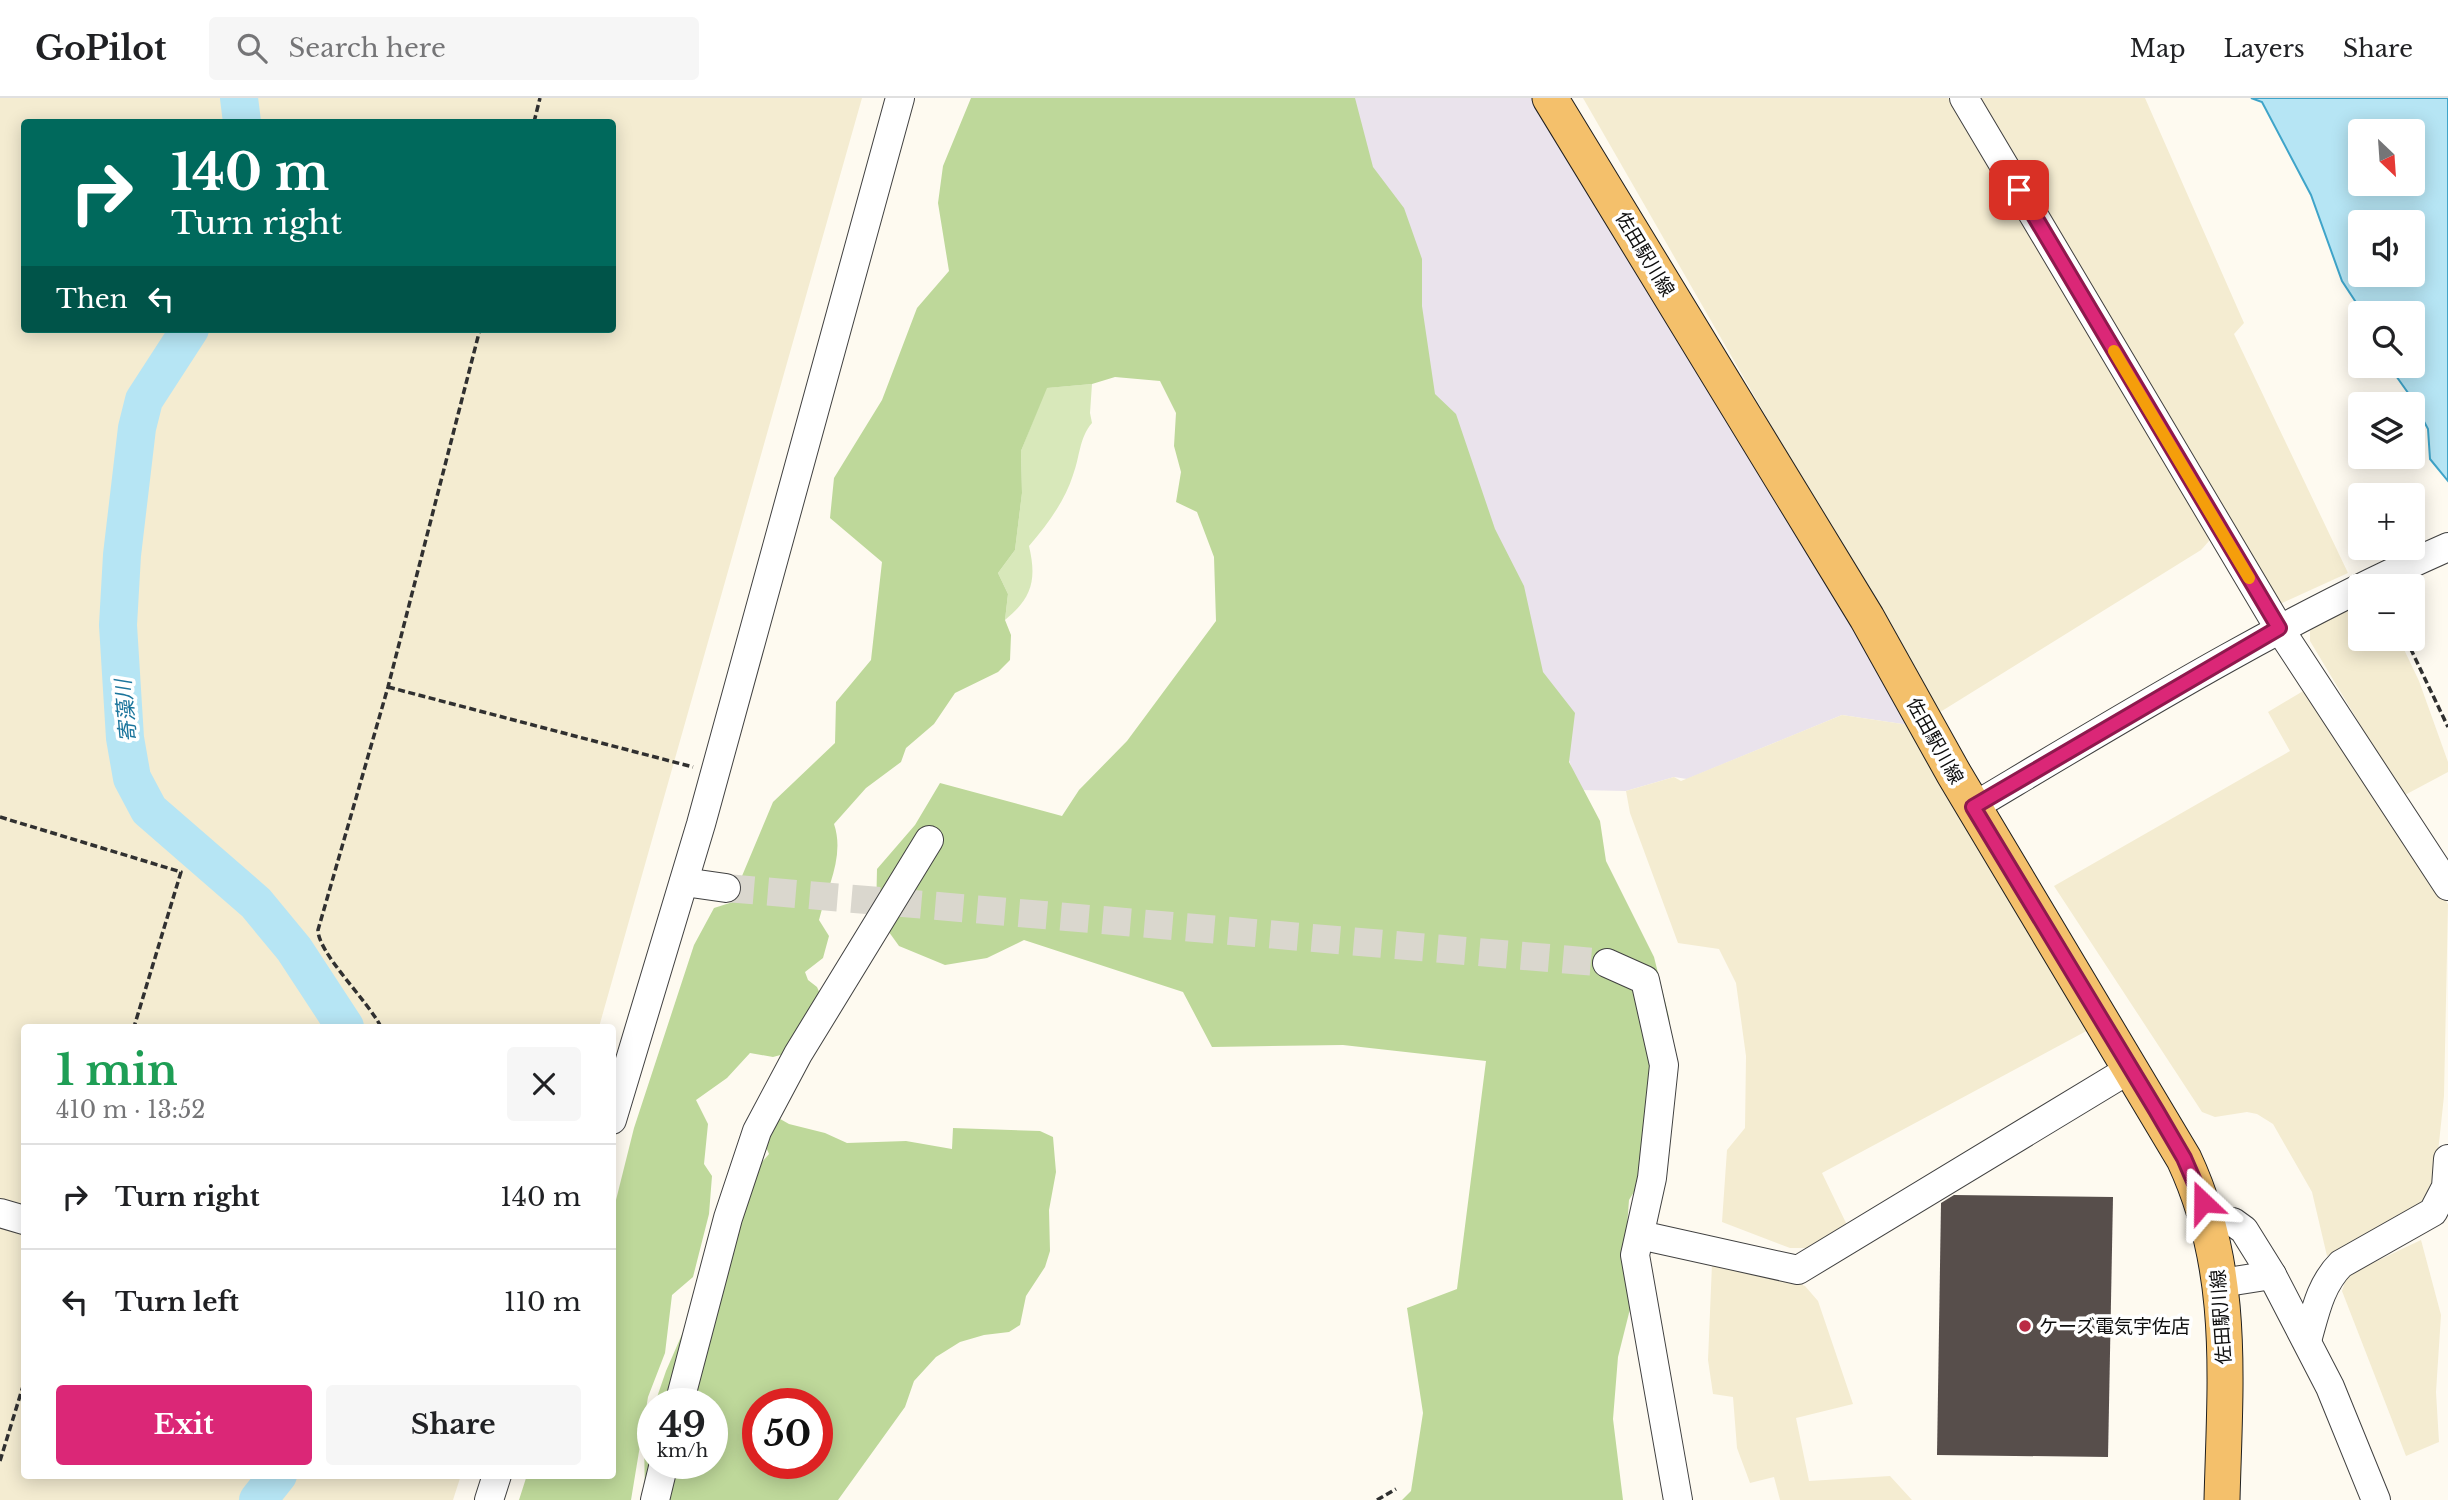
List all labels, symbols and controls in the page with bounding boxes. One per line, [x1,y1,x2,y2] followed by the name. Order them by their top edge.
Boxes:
[209,17,699,80] search box
[35,28,167,69] text: GoPilot
[233,29,271,67] icon: search
[289,32,446,64] text: Search here
[2130,34,2186,63] text: Map
[2224,34,2305,63] text: Layers
[2343,34,2413,63] text: Share
[2348,119,2426,196] north arrow
[2348,119,2425,651] map controls
[171,142,329,203] text: 140 m
[56,147,147,238] icon: right
[1989,160,2049,220] pin
[2000,171,2038,209] icon: arrive
[171,203,342,243] text: Turn right
[1611,207,1679,301] street label: 佐田駅川線
[2348,210,2425,287] button: sound
[142,280,180,318] icon: left
[56,283,128,315] text: Then
[2348,301,2425,378] button: search
[2348,392,2425,469] button: layers
[2348,483,2425,560] button: +
[2348,574,2425,651] button: −
[110,676,142,744] water label: 寄藻川
[1902,694,1968,788] street label: 佐田駅川線
[56,1044,178,1096] text: 1 min
[507,1047,581,1121] button: close
[56,1096,205,1124] text: 410 m · 13:52
[2166,1165,2240,1239] position arrow
[56,1178,94,1216] icon: right
[115,1181,260,1213] text: Turn right
[500,1181,581,1213] text: 140 m
[2206,1269,2236,1365] street label: 佐田駅川線
[56,1283,94,1321] icon: left
[115,1286,239,1318] text: Turn left
[504,1286,581,1318] text: 110 m
[2039,1315,2190,1338] place label: ケーズ電気宇佐店
[2017,1318,2033,1334] marker: ケーズ電気宇佐店
[56,1385,312,1465] button: Exit
[326,1385,581,1465] button: Share
[742,1388,833,1479] speed limit sign: 50
[659,1403,706,1446] text: 49
[657,1440,708,1462] text: km/h

